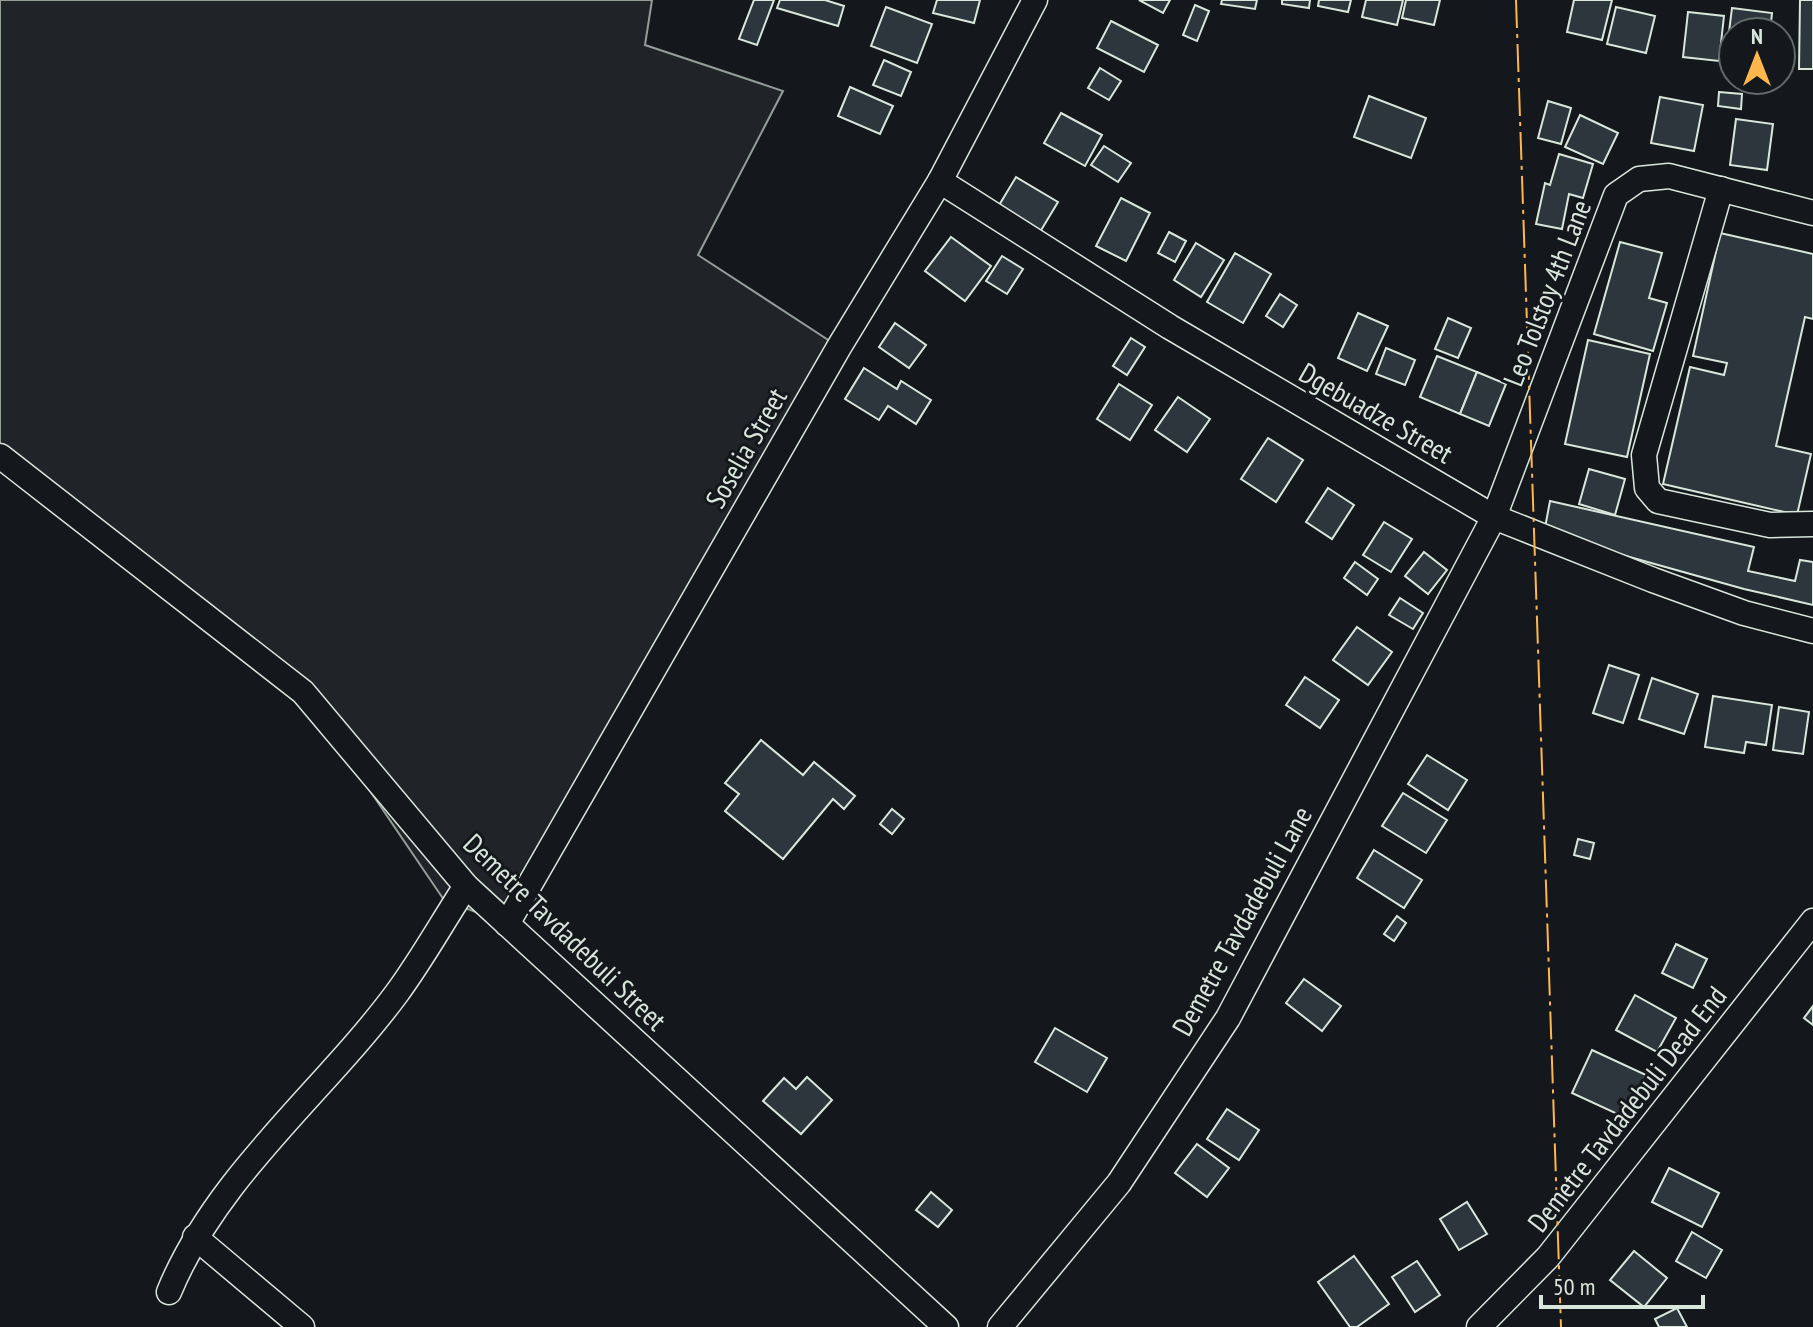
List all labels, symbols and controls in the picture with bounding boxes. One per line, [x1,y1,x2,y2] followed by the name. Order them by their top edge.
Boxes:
[1717,16,1797,96] north arrow
[1751,22,1763,50] text: N
[1494,194,1599,391] street label: Leo Tolstoy 4th Lane
[1293,354,1460,472] street label: Dgebuadze Street
[696,381,795,515] street label: Soselia Street
[1163,800,1320,1042] street label: Demetre Tavdadebuli Lane
[456,825,675,1038] street label: Demetre Tavdadebuli Street
[1519,978,1734,1239] street label: Demetre Tavdadebuli Dead End
[1541,1259,1703,1309] scale bar
[1553,1271,1595,1302] text: 50 m

